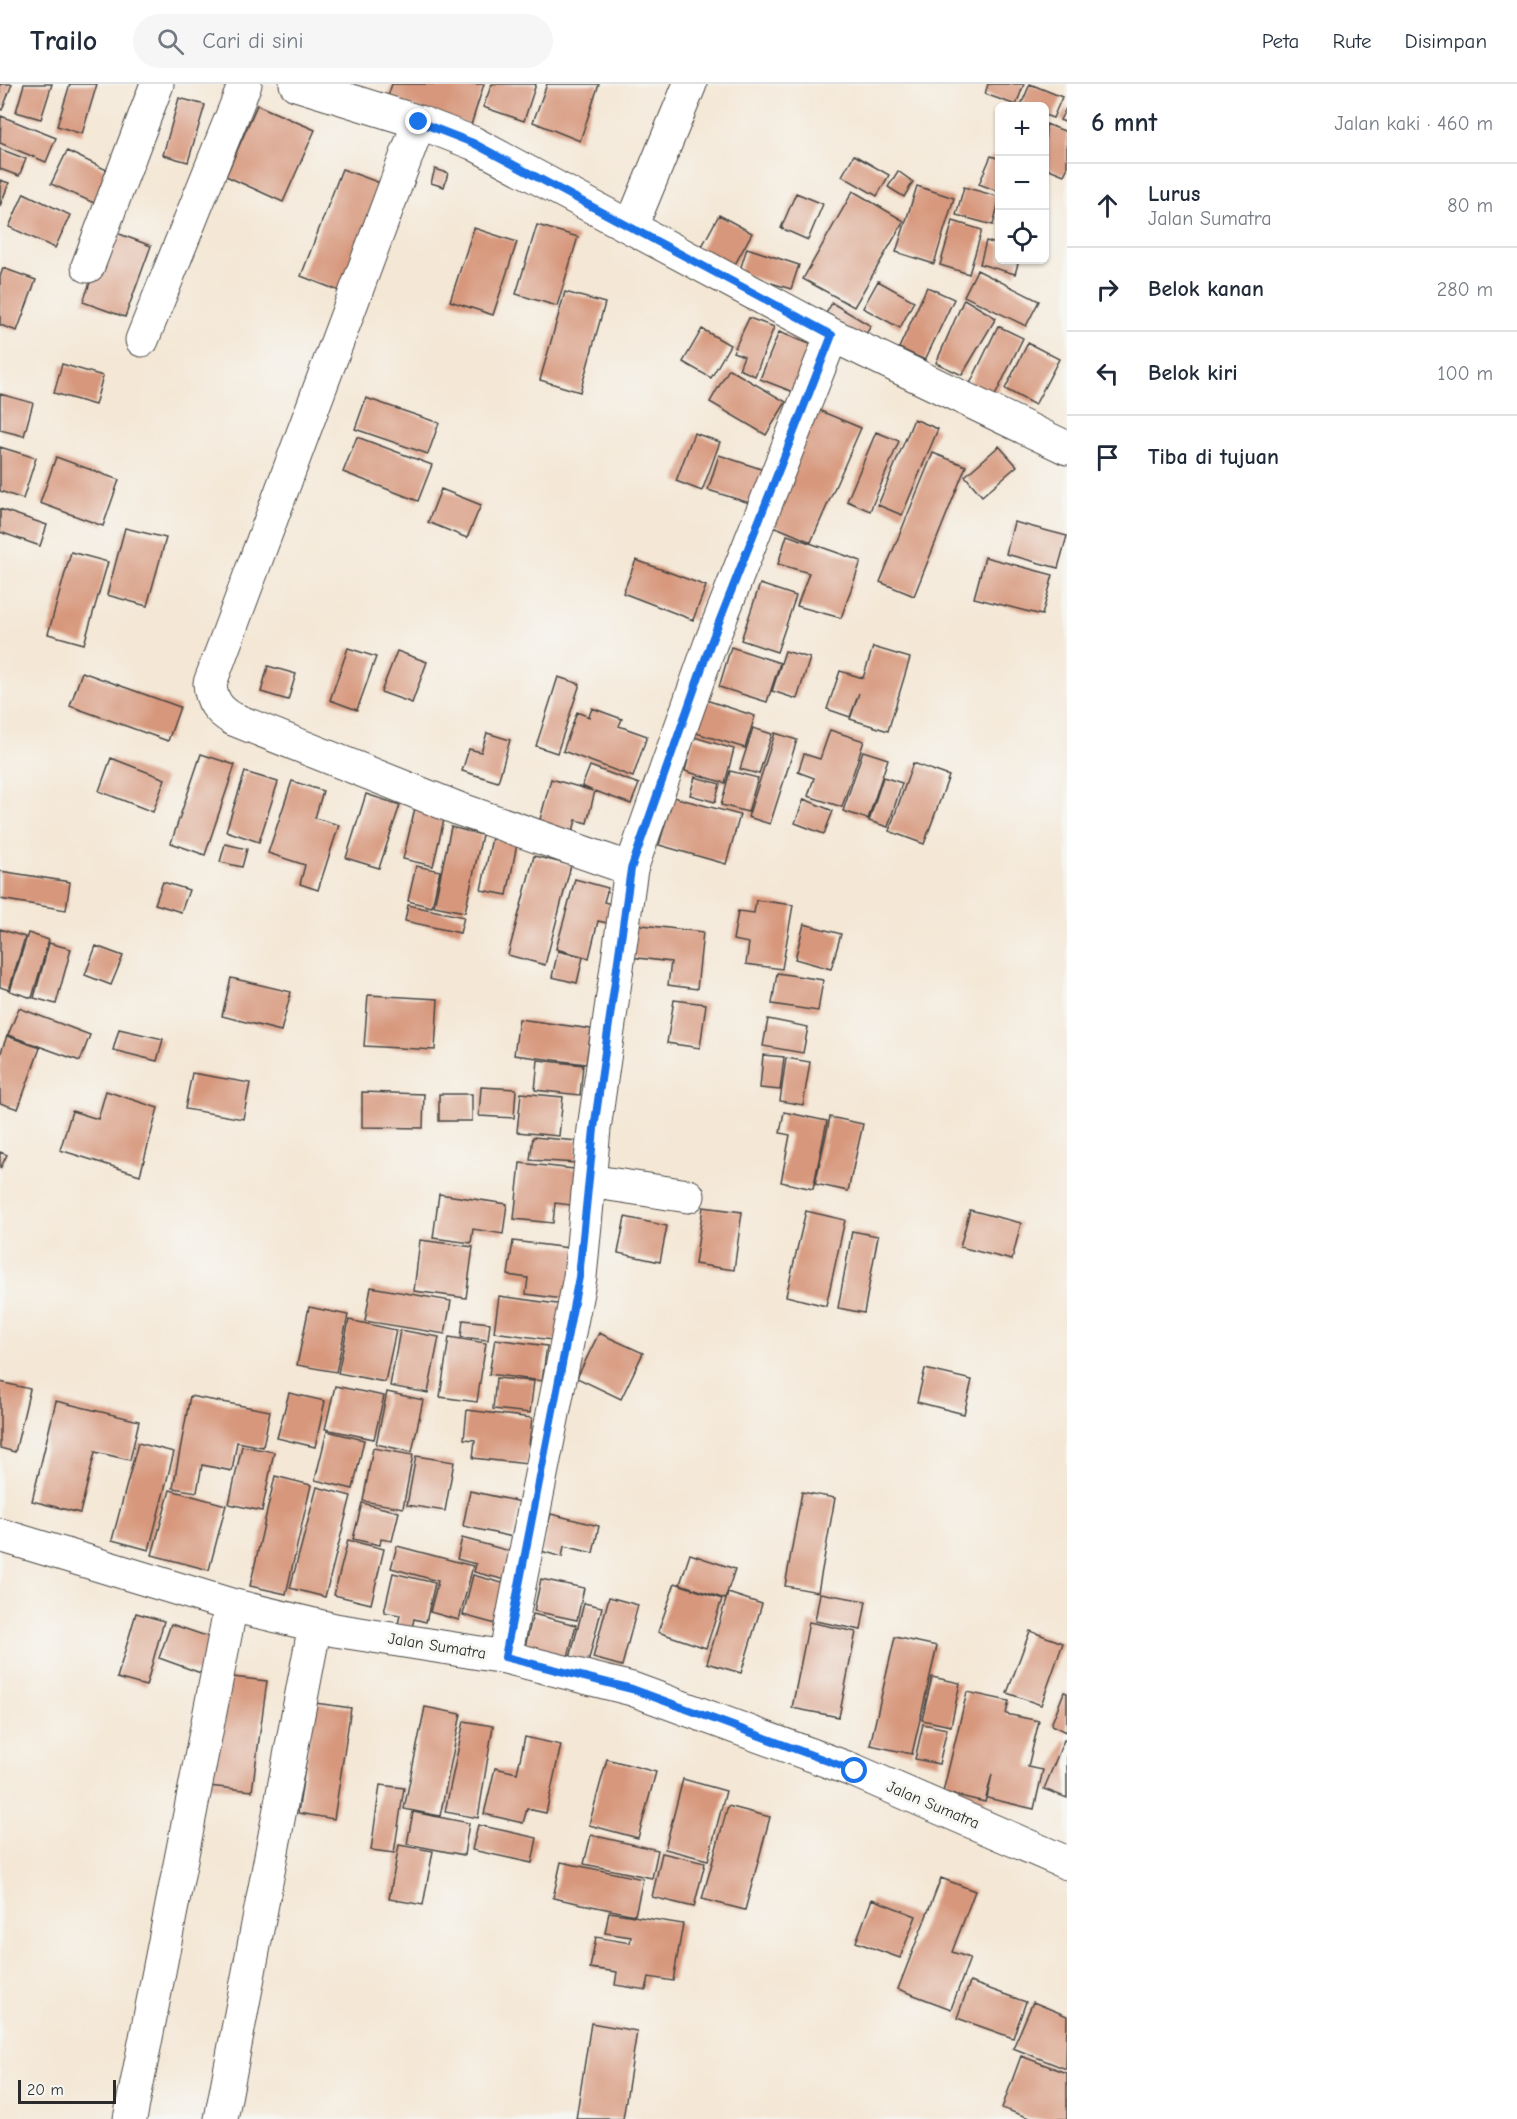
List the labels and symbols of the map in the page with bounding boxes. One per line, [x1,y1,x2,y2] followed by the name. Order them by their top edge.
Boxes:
[405,108,431,134] route end
[387,1629,487,1663] street label: Jalan Sumatra
[841,1757,867,1783] route start
[884,1777,982,1833] street label: Jalan Sumatra
[18,2077,116,2104] scale bar

